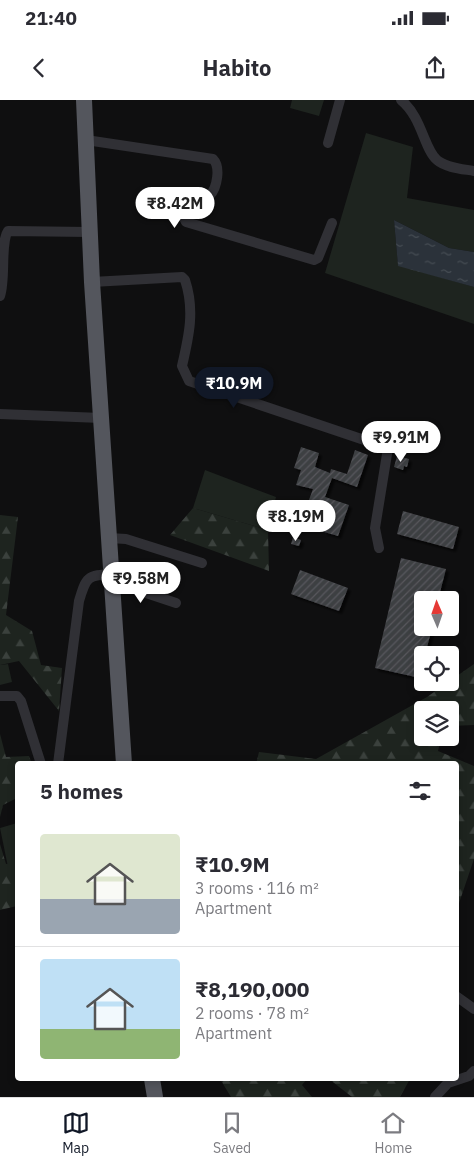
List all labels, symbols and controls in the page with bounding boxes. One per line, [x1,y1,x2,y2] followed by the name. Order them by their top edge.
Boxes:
[25,6,77,30] text: 21:40
[203,53,271,82] text: Habito
[25,54,53,82] icon: back
[421,54,449,82] icon: share
[134,186,216,229] pin: ₹8.42M
[147,193,203,213] text: ₹8.42M
[193,366,275,409] pin: ₹10.9M
[206,373,262,393] text: ₹10.9M
[360,420,442,463] pin: ₹9.91M
[373,427,429,447] text: ₹9.91M
[255,500,337,542] pin: ₹8.19M
[268,506,324,526] text: ₹8.19M
[100,562,182,604] pin: ₹9.58M
[113,568,169,588] text: ₹9.58M
[414,591,459,636] north arrow
[414,591,459,746] map controls
[414,646,459,691] button: locate
[414,701,459,746] button: layers
[40,777,123,805] text: 5 homes
[406,777,434,805] icon: filters
[195,850,270,878] text: ₹10.9M
[80,854,140,914] icon: home
[195,878,319,898] text: 3 rooms · 116 m²
[195,898,272,918] text: Apartment
[195,975,309,1003] text: ₹8,190,000
[80,979,140,1039] icon: home
[195,1003,309,1023] text: 2 rooms · 78 m²
[195,1023,272,1043] text: Apartment
[62,1109,90,1157] tab: Map
[213,1109,251,1157] tab: Saved
[375,1109,412,1157] tab: Home

